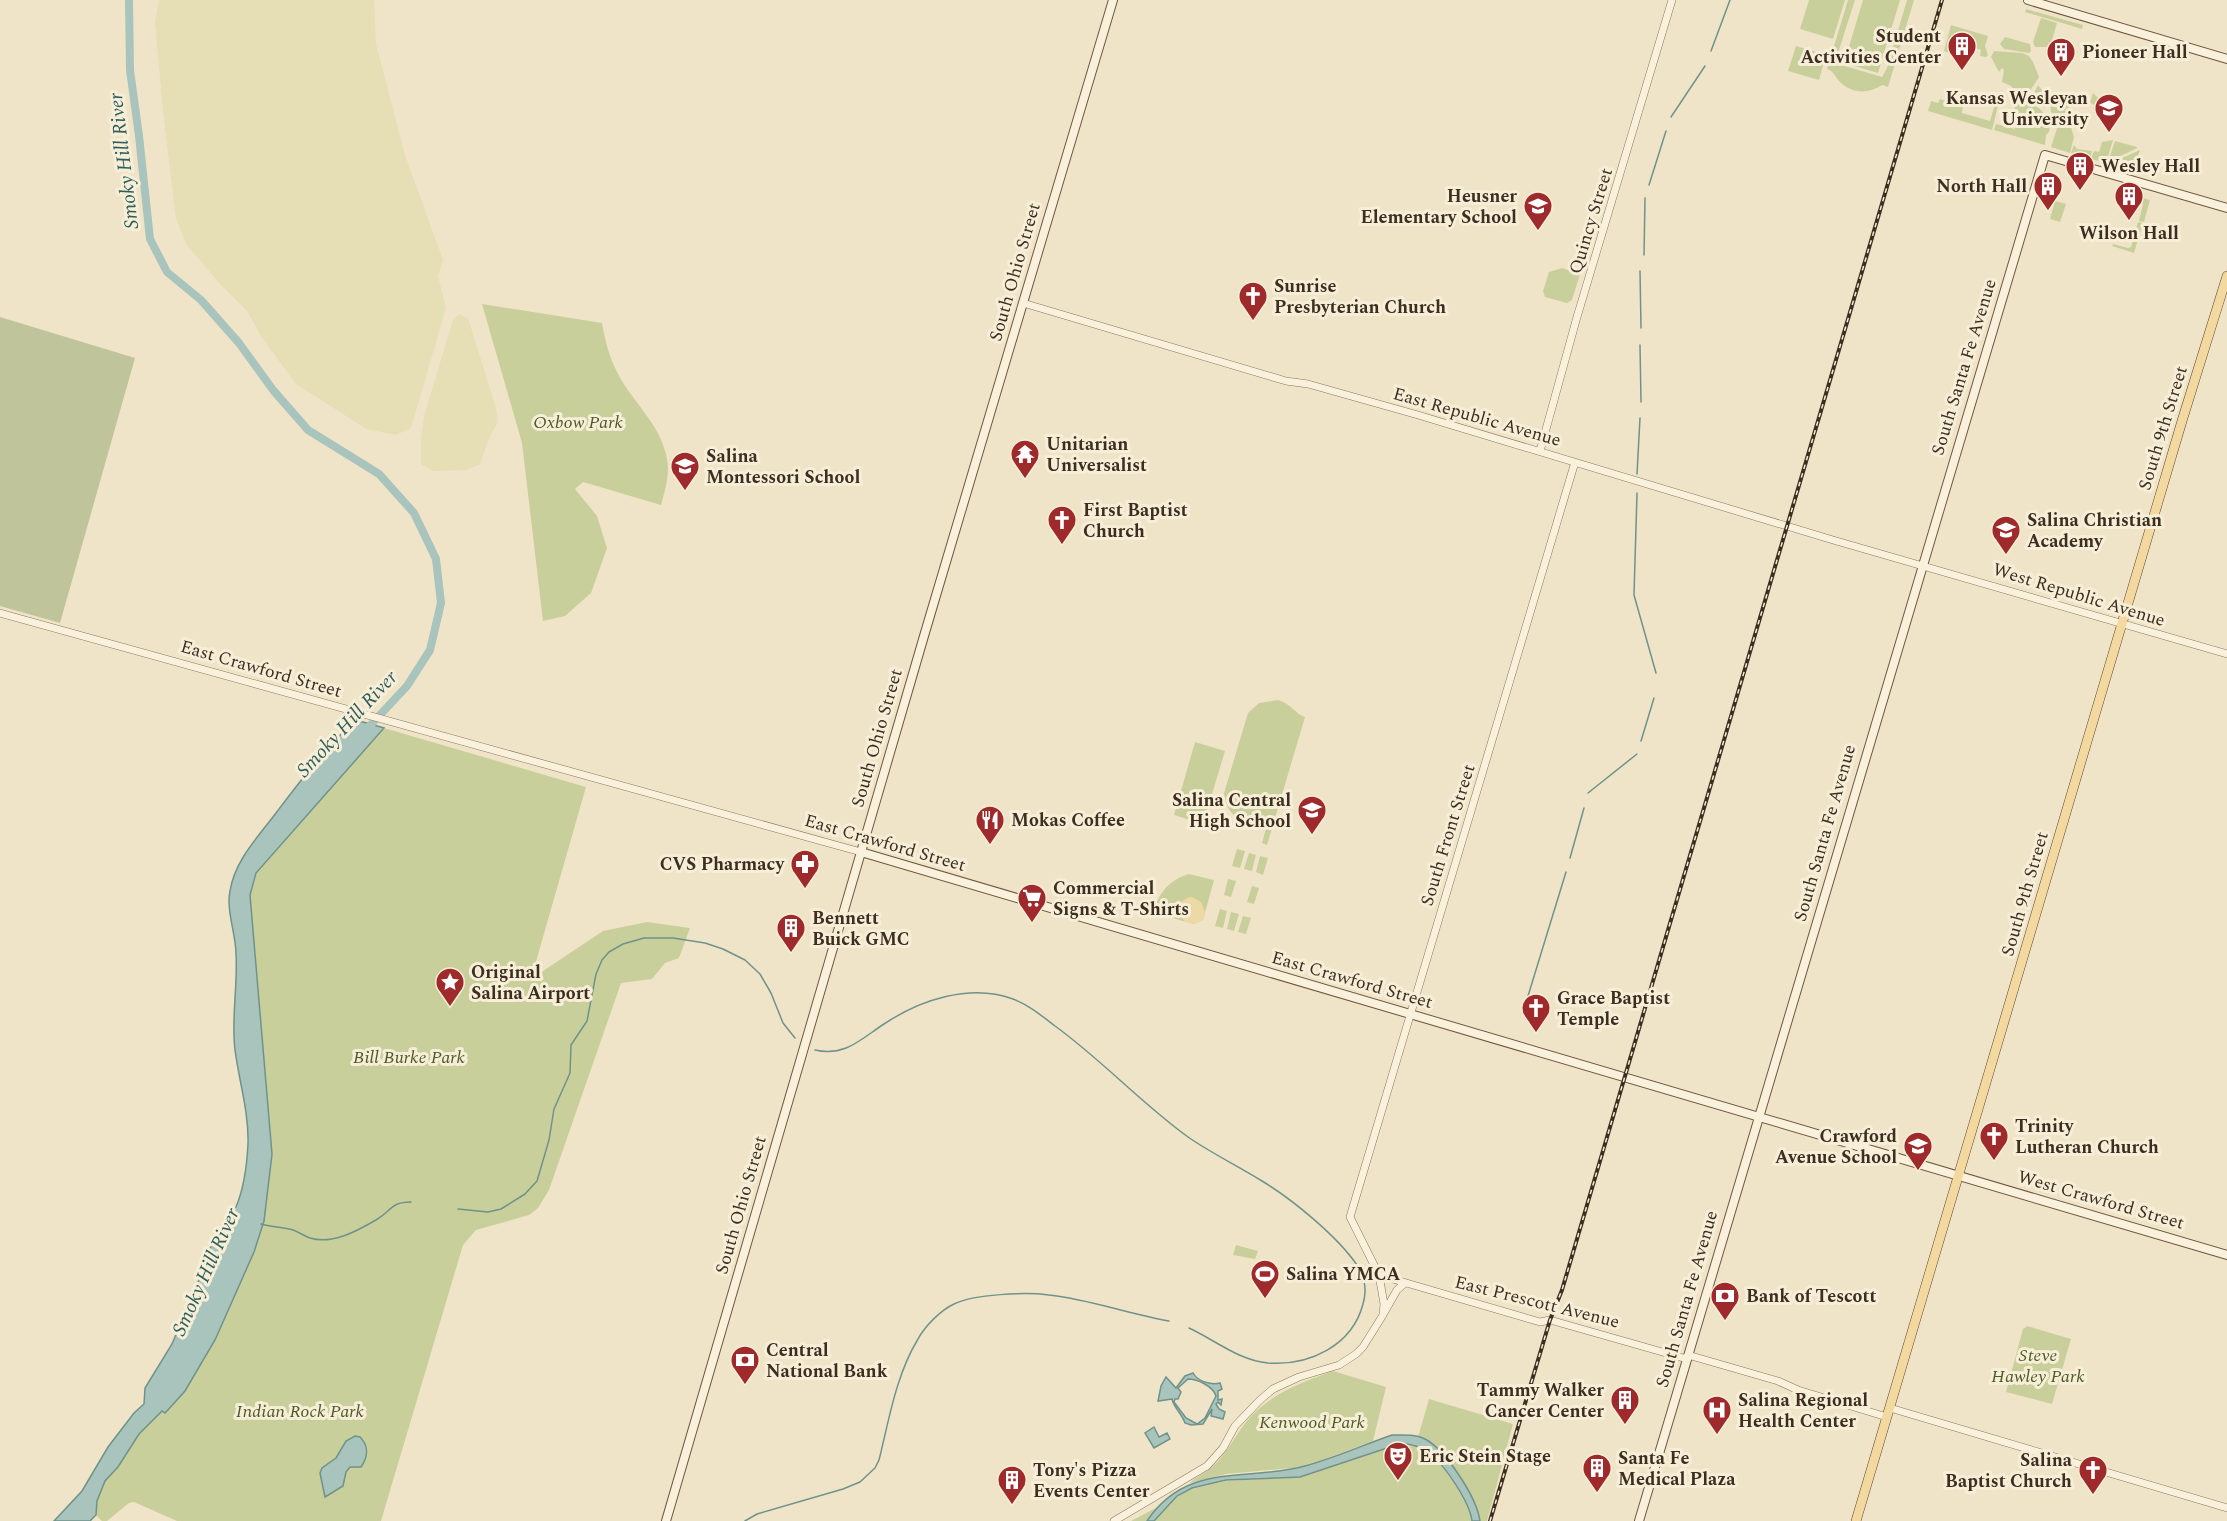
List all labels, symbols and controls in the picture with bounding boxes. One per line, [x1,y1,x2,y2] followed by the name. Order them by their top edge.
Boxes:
[1800,23,1941,71] place label: Student Activities Center
[1946,30,1978,72] building icon: Student Activities Center
[2045,36,2077,78] building icon: Pioneer Hall
[2082,39,2188,66] place label: Pioneer Hall
[1945,85,2089,133] place label: Kansas Wesleyan University
[101,90,147,231] water label: Smoky Hill River
[2093,92,2125,134] school or university icon: Kansas Wesleyan University
[2064,150,2096,192] building icon: Wesley Hall
[2101,153,2200,180] place label: Wesley Hall
[1562,165,1620,277] street label: Quincy Street
[2032,170,2064,212] building icon: North Hall
[1936,173,2027,200] place label: North Hall
[2113,180,2145,222] building icon: Wilson Hall
[1360,183,1517,231] place label: Heusner Elementary School
[1522,190,1554,232] school or university icon: Heusner Elementary School
[982,200,1048,344] street label: South Ohio Street
[2079,220,2179,247] place label: Wilson Hall
[1274,273,1446,321] place label: Sunrise Presbyterian Church
[1924,275,2004,459] street label: South Santa Fe Avenue
[1237,280,1269,322] church icon: Sunrise Presbyterian Church
[2131,363,2195,493] street label: South 9th Street
[1390,380,1564,454] street label: East Republic Avenue
[533,409,623,436] park label: Oxbow Park
[1046,431,1147,479] place label: Unitarian Universalist
[1009,438,1041,480] temple icon: Unitarian Universalist
[706,443,860,491] place label: Salina Montessori School
[669,450,701,492] school or university icon: Salina Montessori School
[1083,497,1188,545] place label: First Baptist Church
[1046,504,1078,546] church icon: First Baptist Church
[2027,507,2162,555] place label: Salina Christian Academy
[1990,514,2022,556] school or university icon: Salina Christian Academy
[1989,556,2169,634] street label: West Republic Avenue
[177,633,345,705] street label: East Crawford Street
[289,663,405,784] water label: Smoky Hill River
[844,666,910,810] street label: South Ohio Street
[1787,741,1863,925] street label: South Santa Fe Avenue
[1414,761,1482,909] street label: South Front Street
[1172,787,1291,835] place label: Salina Central High School
[1296,794,1328,836] school or university icon: Salina Central High School
[974,804,1006,846] restaurant icon: Mokas Coffee
[801,807,969,879] street label: East Crawford Street
[1011,807,1125,834] place label: Mokas Coffee
[1994,828,2056,960] street label: South 9th Street
[789,848,821,890] pharmacy icon: CVS Pharmacy
[660,851,785,878] place label: CVS Pharmacy
[1053,875,1189,923] place label: Commercial Signs & T-Shirts
[1016,882,1048,924] supermarket icon: Commercial Signs & T-Shirts
[812,905,910,953] place label: Bennett Buick GMC
[775,912,807,954] building icon: Bennett Buick GMC
[1268,944,1436,1016] street label: East Crawford Street
[471,959,590,1007] place label: Original Salina Airport
[434,966,466,1008] place icon: Original Salina Airport
[1557,985,1670,1033] place label: Grace Baptist Temple
[1520,992,1552,1034] church icon: Grace Baptist Temple
[353,1044,465,1071] park label: Bill Burke Park
[2015,1113,2159,1161] place label: Trinity Lutheran Church
[1978,1120,2010,1162] church icon: Trinity Lutheran Church
[1775,1123,1897,1171] place label: Crawford Avenue School
[1902,1130,1934,1172] school or university icon: Crawford Avenue School
[708,1133,774,1277] street label: South Ohio Street
[2015,1163,2187,1237] street label: West Crawford Street
[164,1202,248,1341] water label: Smoky Hill River
[1649,1207,1725,1391] street label: South Santa Fe Avenue
[1249,1258,1281,1300] sports icon: Salina YMCA
[1286,1261,1400,1288] place label: Salina YMCA
[1452,1268,1622,1336] street label: East Prescott Avenue
[1709,1280,1741,1322] bank icon: Bank of Tescott
[1746,1283,1876,1310] place label: Bank of Tescott
[766,1337,888,1385] place label: Central National Bank
[1991,1342,2085,1390] park label: Steve Hawley Park
[729,1344,761,1386] bank icon: Central National Bank
[1477,1377,1604,1425] place label: Tammy Walker Cancer Center
[1609,1384,1641,1426] building icon: Tammy Walker Cancer Center
[1738,1387,1868,1435] place label: Salina Regional Health Center
[1701,1394,1733,1436] hospital icon: Salina Regional Health Center
[236,1398,364,1425] park label: Indian Rock Park
[1259,1409,1366,1436] park label: Kenwood Park
[1382,1440,1414,1482] theatre icon: Eric Stein Stage
[1419,1443,1551,1470] place label: Eric Stein Stage
[1618,1445,1736,1493] place label: Santa Fe Medical Plaza
[1945,1447,2073,1495] place label: Salina Baptist Church
[1581,1452,1613,1494] building icon: Santa Fe Medical Plaza
[2077,1454,2109,1496] church icon: Salina Baptist Church
[1033,1457,1150,1505] place label: Tony's Pizza Events Center
[996,1464,1028,1506] building icon: Tony's Pizza Events Center

